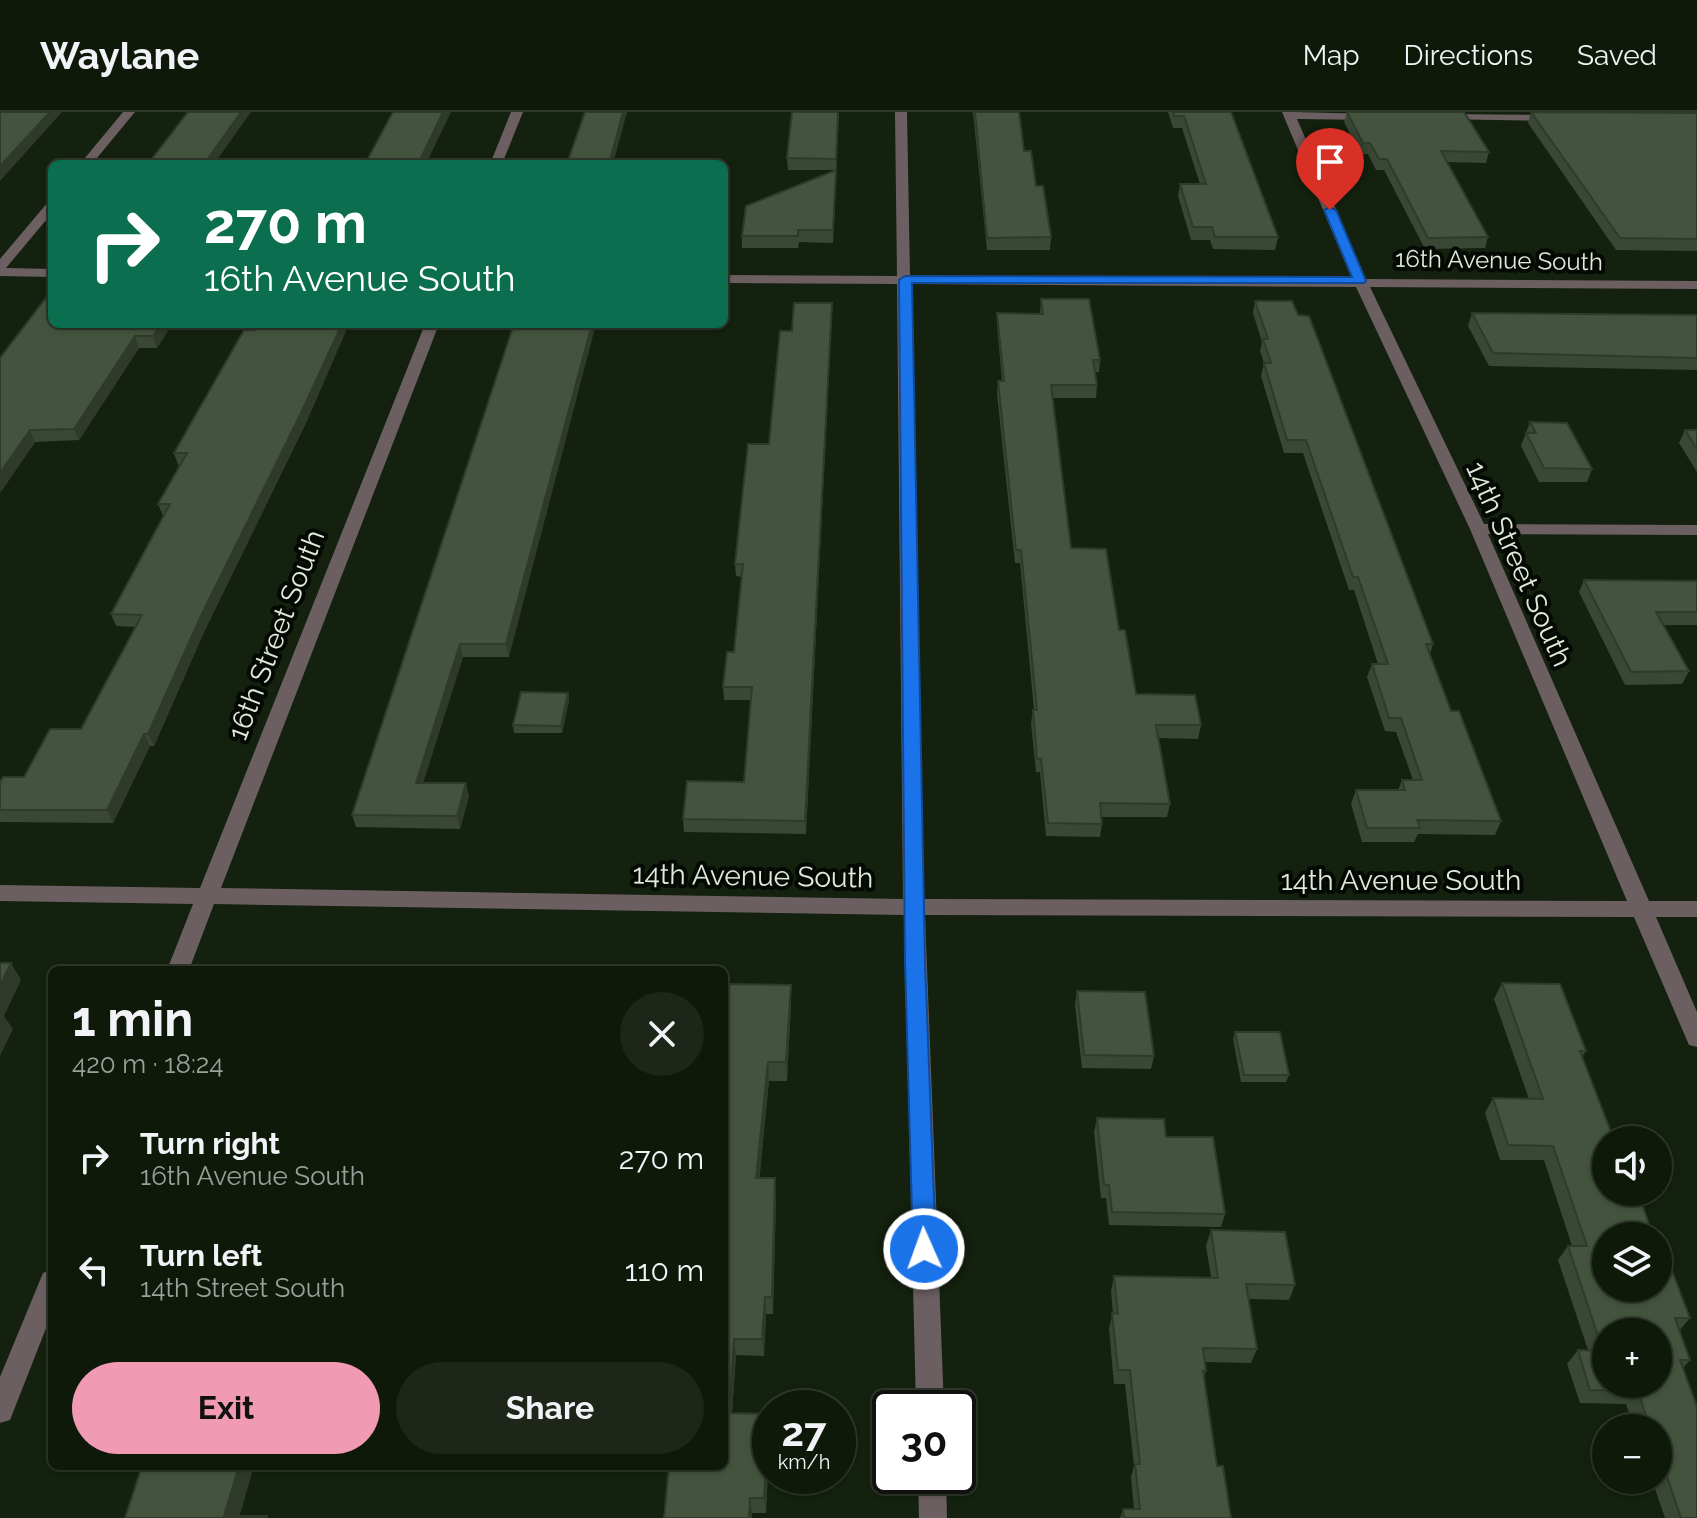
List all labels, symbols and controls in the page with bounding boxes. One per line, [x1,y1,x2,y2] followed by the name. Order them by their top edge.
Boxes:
[40,33,199,78] text: Waylane
[1303,39,1360,72] text: Map
[1404,39,1533,72] text: Directions
[1577,39,1657,72] text: Saved
[1296,128,1364,210] pin
[1308,140,1352,184] icon: arrive
[204,190,367,256] text: 270 m
[72,192,176,296] icon: right
[1395,244,1603,276] street label: 16th Avenue South
[204,257,515,299] text: 16th Avenue South
[1459,456,1579,672] street label: 14th Street South
[221,525,331,745] street label: 16th Street South
[632,857,874,895] street label: 14th Avenue South
[1281,864,1521,897] street label: 14th Avenue South
[72,991,193,1047] text: 1 min
[620,992,704,1076] button: close
[72,1049,224,1079] text: 420 m · 18:24
[140,1126,280,1161] text: Turn right
[1592,1126,1672,1494] map controls
[1592,1126,1672,1206] button: sound
[72,1136,116,1180] icon: right
[619,1141,704,1176] text: 270 m
[140,1161,365,1191] text: 16th Avenue South
[882,1207,966,1291] position arrow
[1592,1222,1672,1302] button: layers
[140,1238,262,1273] text: Turn left
[72,1248,116,1292] icon: left
[625,1253,704,1288] text: 110 m
[140,1273,345,1303] text: 14th Street South
[1592,1318,1672,1398] button: +
[72,1362,380,1454] button: Exit
[396,1362,704,1454] button: Share
[872,1390,976,1494] speed limit sign: 30
[781,1408,826,1455] text: 27
[1592,1414,1672,1494] button: −
[778,1450,830,1474] text: km/h

